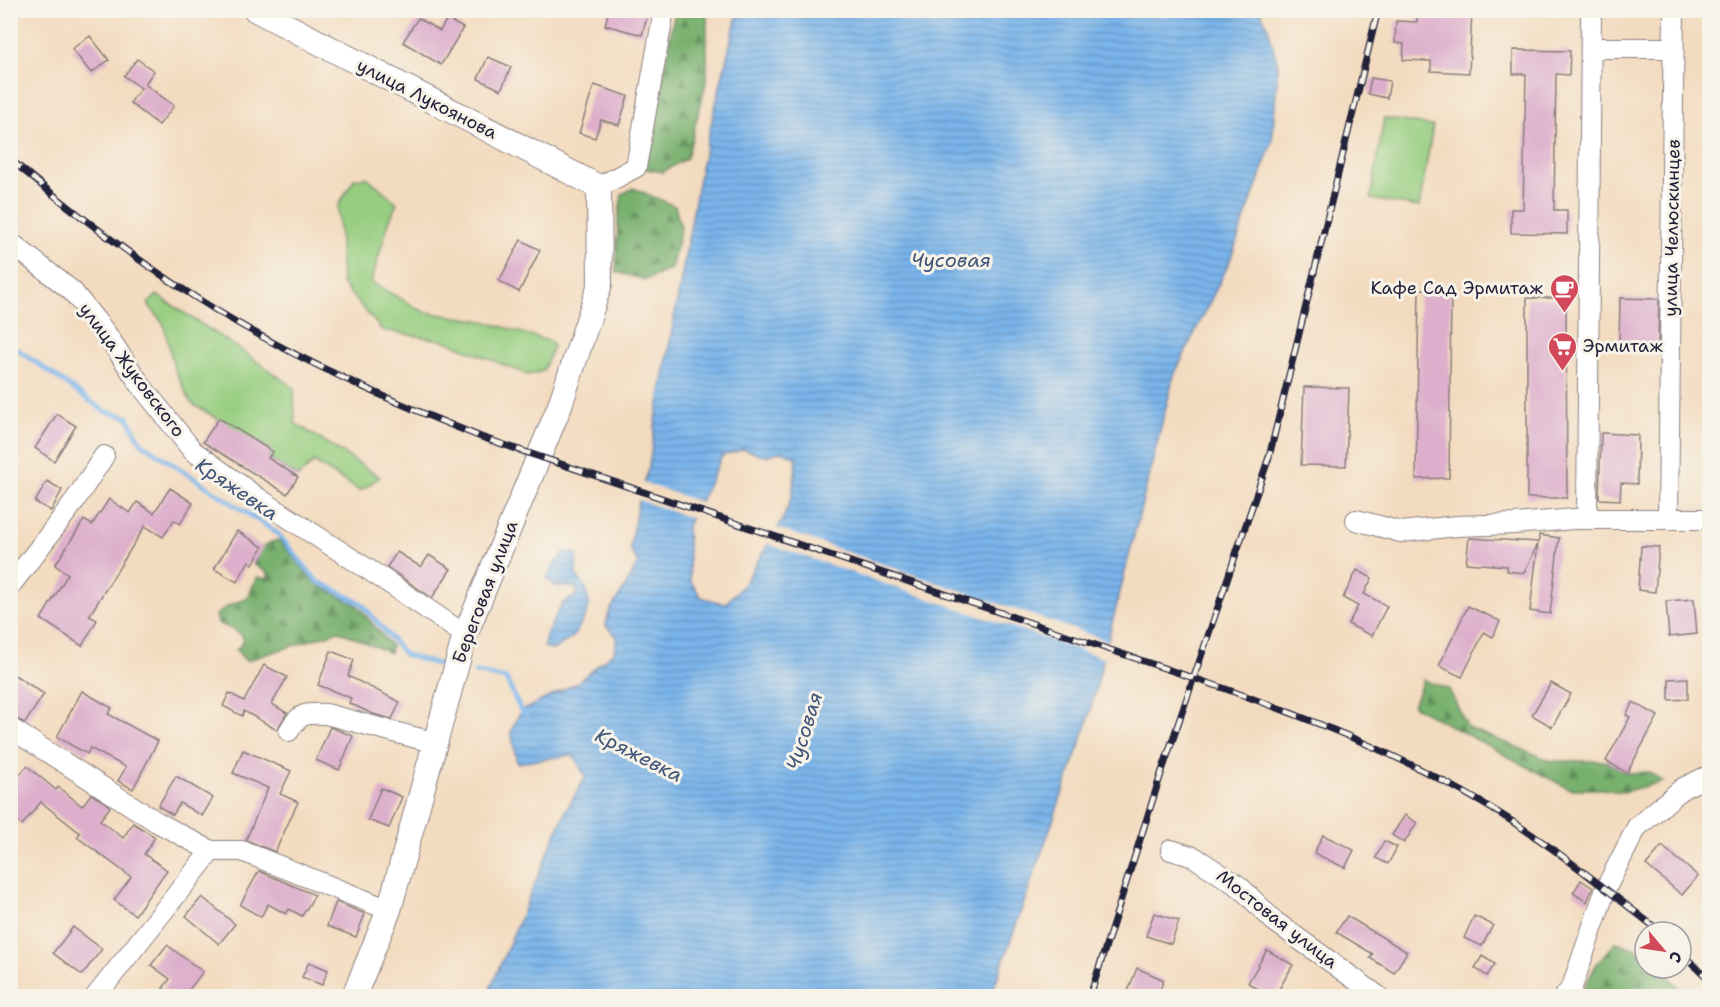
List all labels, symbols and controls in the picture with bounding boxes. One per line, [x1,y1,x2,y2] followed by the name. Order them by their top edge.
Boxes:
[353,53,501,145] street label: улица Лукоянова
[1658,139,1686,317] street label: улица Челюскинцев
[911,247,991,273] water label: Чусовая
[1548,272,1580,314] cafe icon: Кафе Сад Эрмитаж
[1370,276,1544,300] place label: Кафе Сад Эрмитаж
[74,298,190,442] street label: улица Жуковского
[1546,330,1578,372] supermarket icon: Эрмитаж
[1583,334,1664,358] place label: Эрмитаж
[190,452,284,526] water label: Кряжевка
[447,517,523,667] street label: Береговая улица
[780,689,828,773] water label: Чусовая
[591,722,687,788] water label: Кряжевка
[1211,864,1343,974] street label: Мостовая улица
[1633,920,1693,980] north arrow
[1664,948,1687,967] text: С

